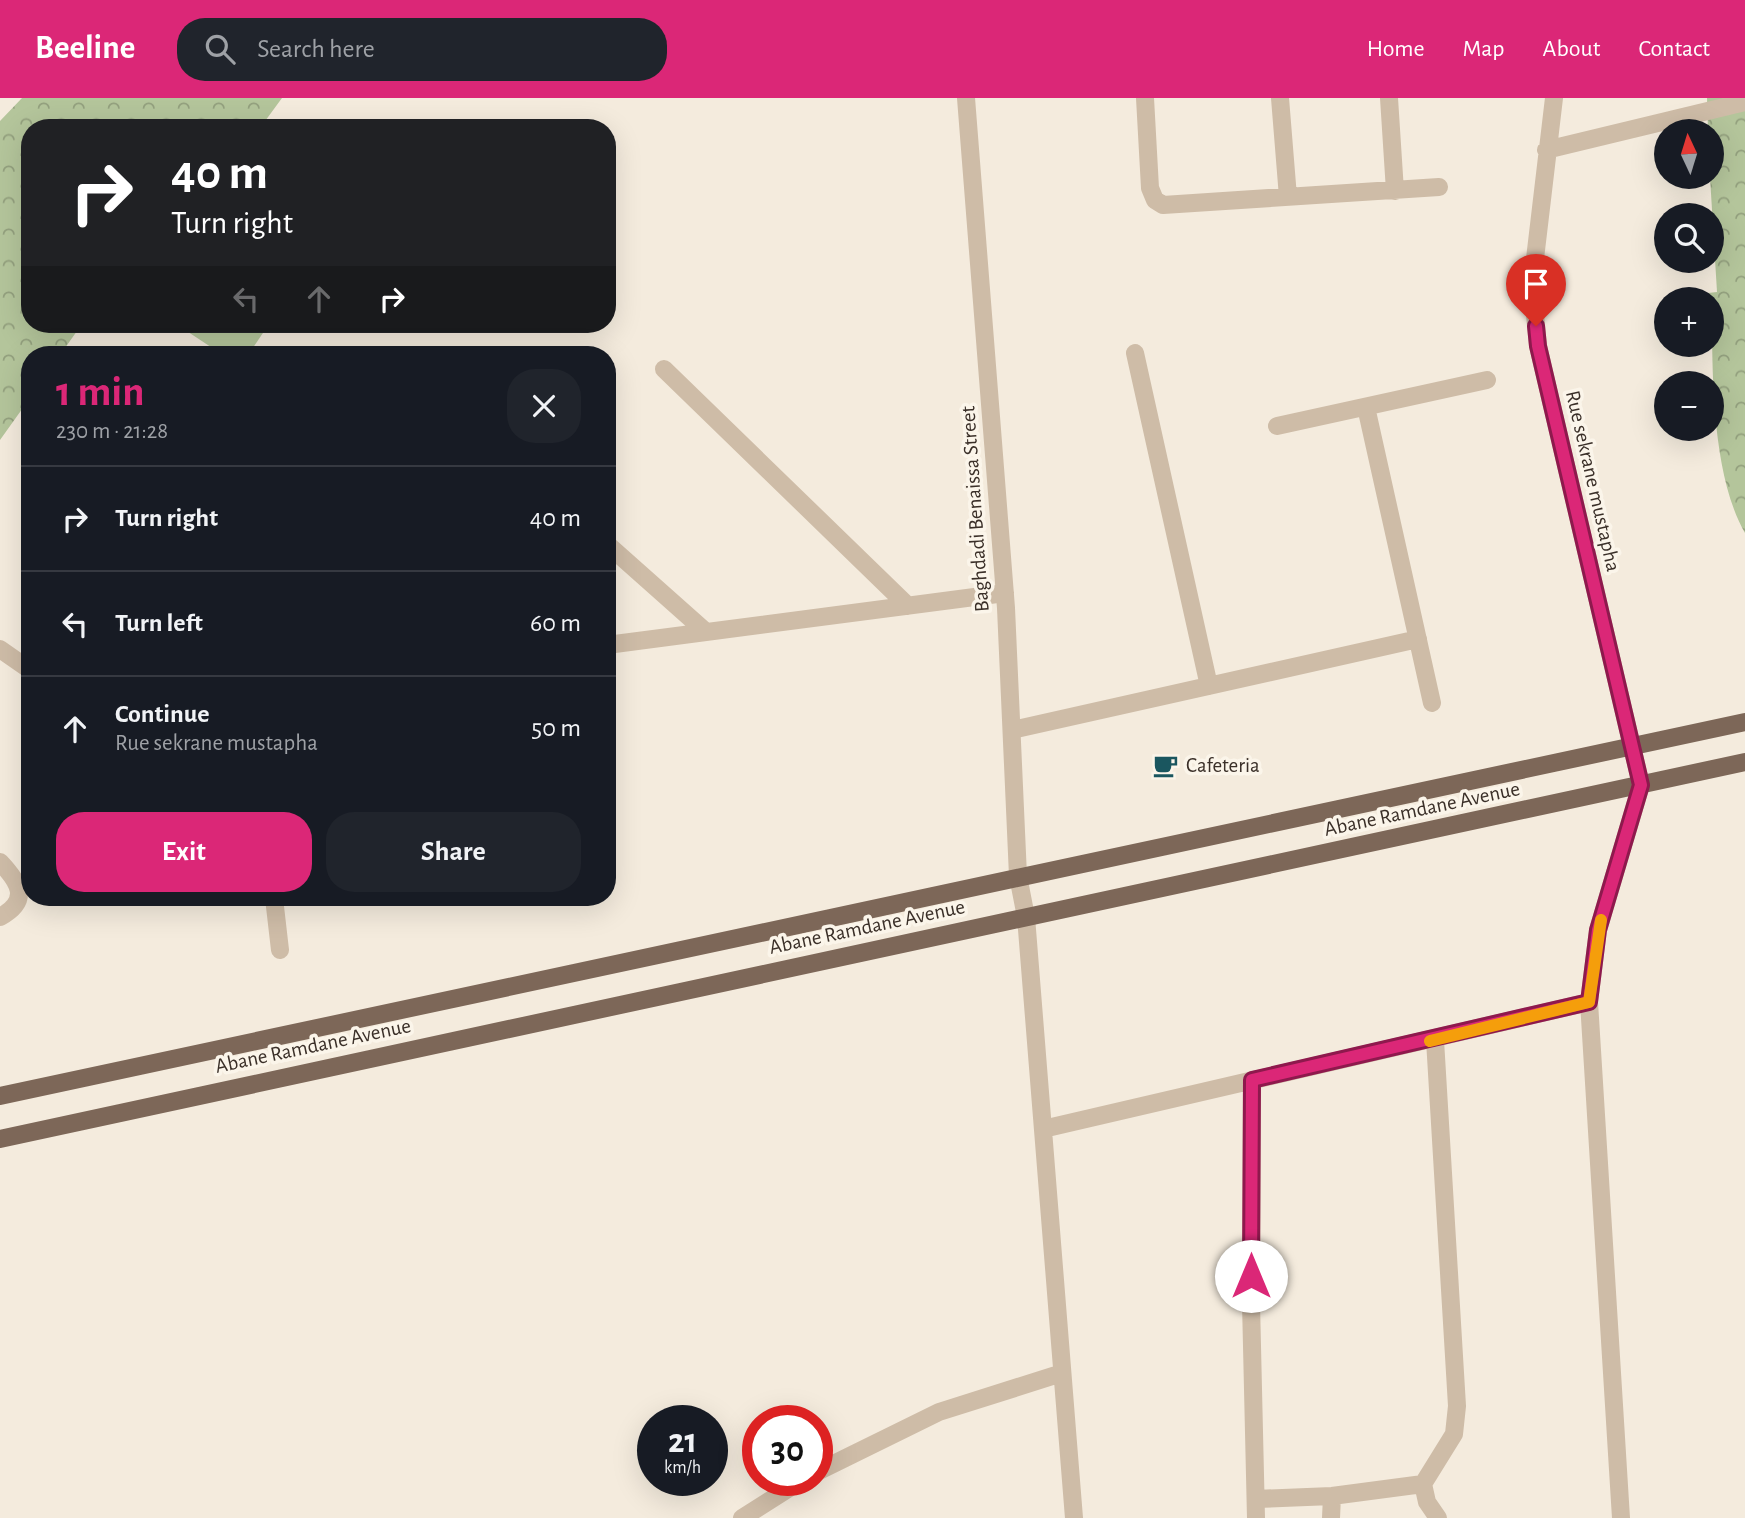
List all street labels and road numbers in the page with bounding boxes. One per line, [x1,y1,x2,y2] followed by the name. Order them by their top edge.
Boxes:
[1562,388,1624,574] street label: Rue sekrane mustapha
[957,405,993,613] street label: Baghdadi Benaissa Street
[1322,778,1522,840] street label: Abane Ramdane Avenue
[767,896,967,958] street label: Abane Ramdane Avenue
[213,1015,413,1077] street label: Abane Ramdane Avenue

